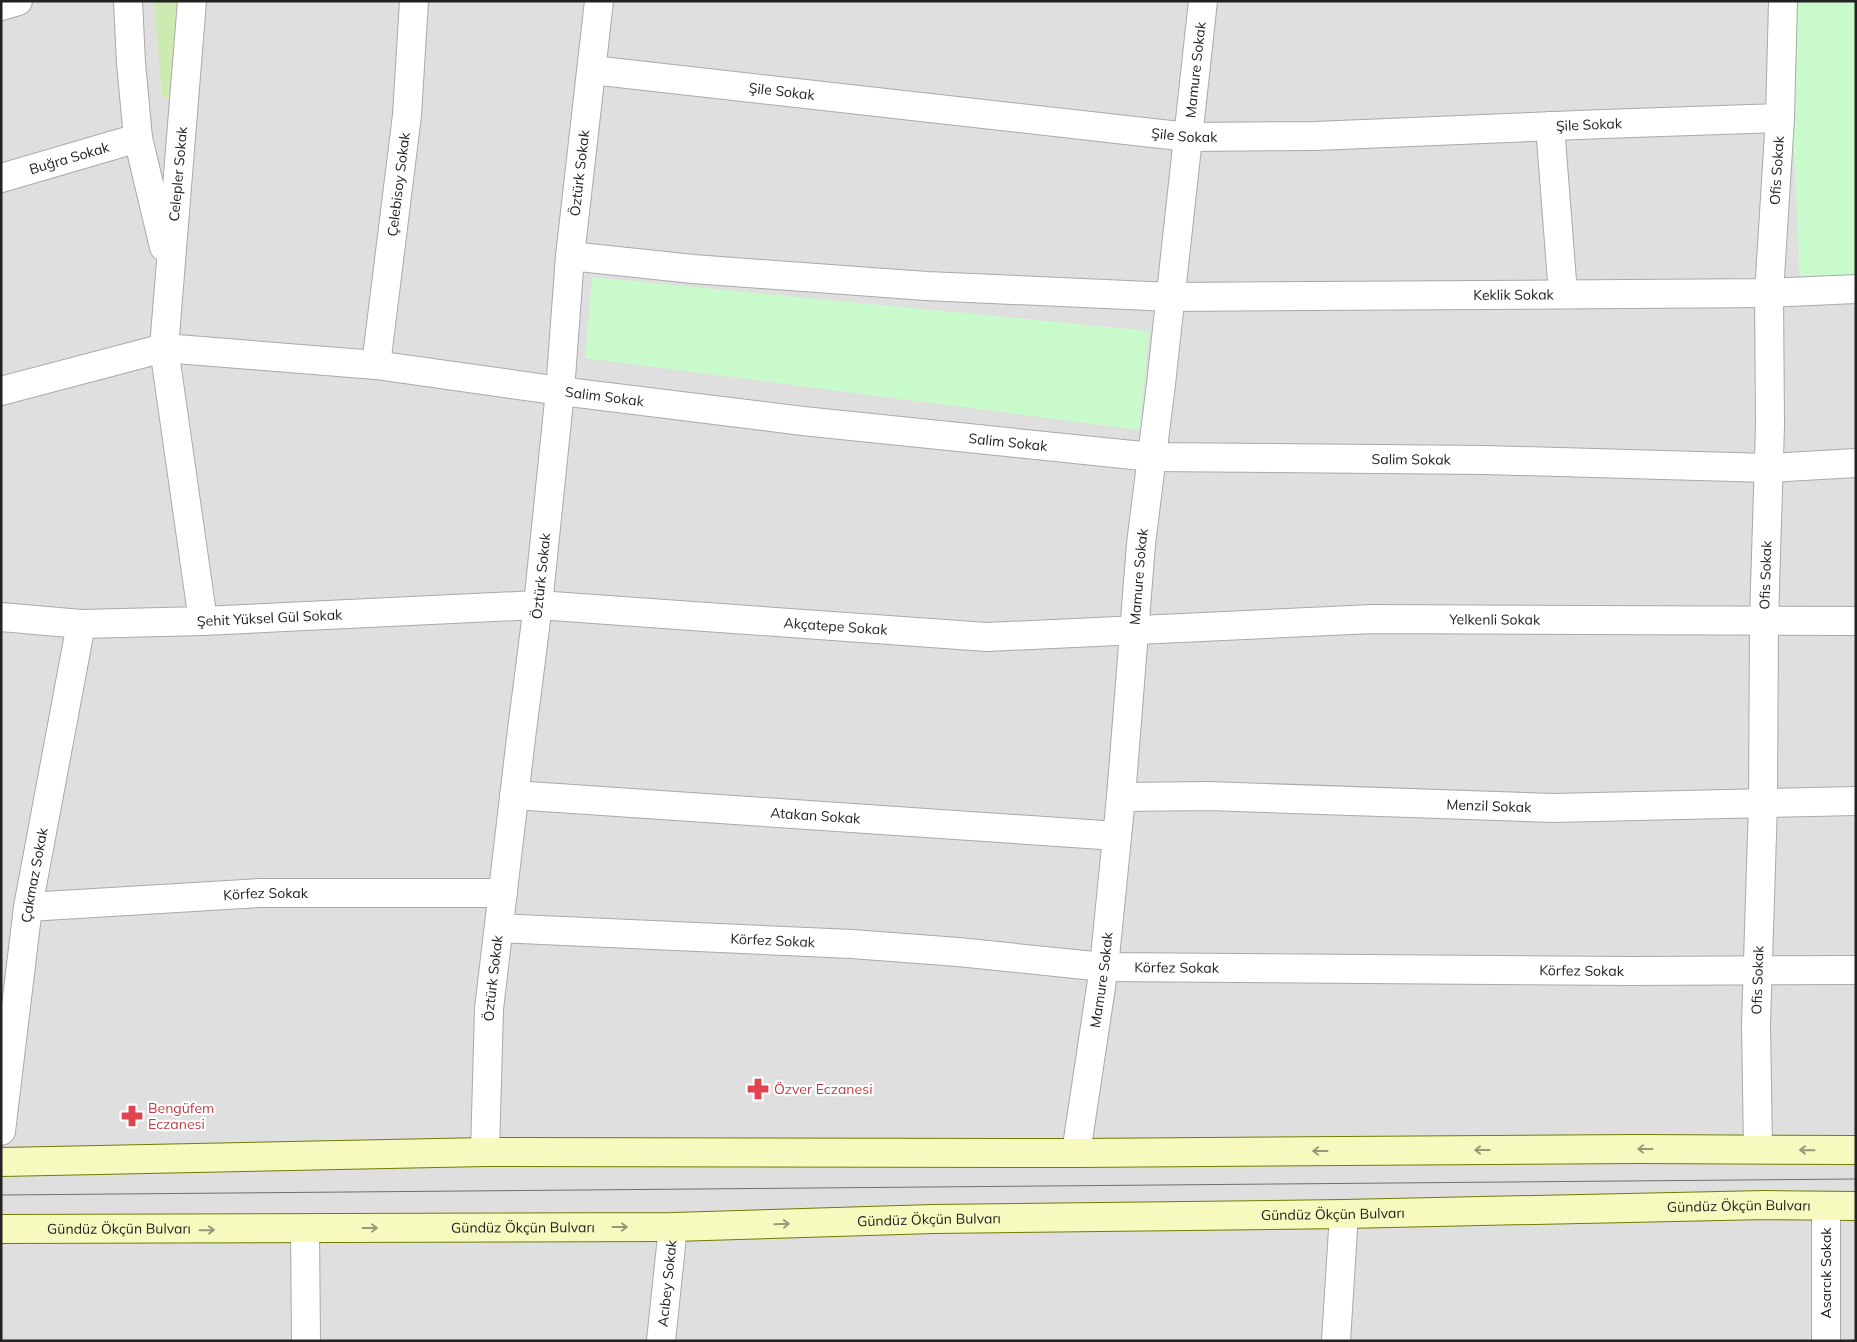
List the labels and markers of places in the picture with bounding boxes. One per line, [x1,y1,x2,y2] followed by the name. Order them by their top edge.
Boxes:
[745,1076,771,1102] pharmacy icon: Özver Eczanesi
[774,1080,872,1098] place label: Özver Eczanesi
[148,1099,214,1133] place label: Bengüfem Eczanesi
[119,1103,145,1129] pharmacy icon: Bengüfem Eczanesi

